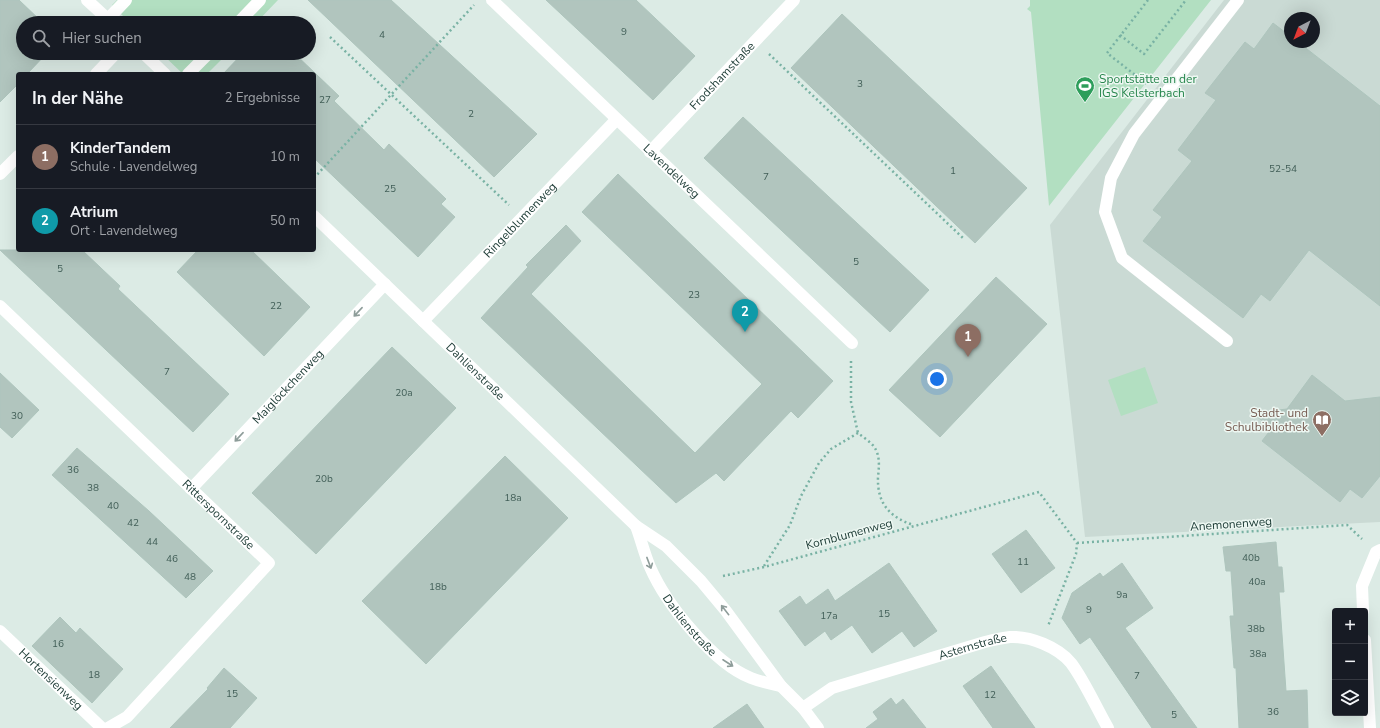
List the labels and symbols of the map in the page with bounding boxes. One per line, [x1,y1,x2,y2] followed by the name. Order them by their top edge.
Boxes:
[1284,12,1320,48] north arrow
[621,25,627,39] house number: 9
[379,28,385,42] house number: 4
[686,38,758,113] street label: Frodshamstraße
[1099,71,1197,101] place label: Sportstätte an der IGS Kelsterbach
[1074,75,1096,103] sports icon: Sportstätte an der IGS Kelsterbach
[857,77,863,91] house number: 3
[319,93,331,107] house number: 27
[468,107,474,121] house number: 2
[640,140,703,202] street label: Lavendelweg
[1269,162,1297,176] house number: 52-54
[950,164,956,178] house number: 1
[763,170,769,184] house number: 7
[480,179,560,261] street label: Ringelblumenweg
[384,182,396,196] house number: 25
[853,255,859,269] house number: 5
[57,262,63,276] house number: 5
[688,288,700,302] house number: 23
[270,299,282,313] house number: 22
[732,299,758,332] pin: 2
[353,307,363,317] one-way arrow
[955,324,981,357] pin: 1
[442,339,508,403] street label: Dahlienstraße
[249,346,327,427] street label: Maiglöckchenweg
[164,365,170,379] house number: 7
[927,369,947,389] your location
[395,386,413,400] house number: 20a
[1225,405,1309,435] place label: Stadt- und Schulbibliothek
[11,409,23,423] house number: 30
[1311,409,1333,437] library icon: Stadt- und Schulbibliothek
[235,432,244,442] one-way arrow
[67,463,79,477] house number: 36
[315,472,333,486] house number: 20b
[179,476,258,553] street label: Ritterspornstraße
[87,481,99,495] house number: 38
[504,491,522,505] house number: 18a
[107,499,119,513] house number: 40
[1189,513,1273,535] street label: Anemonenweg
[804,515,894,553] street label: Kornblumenweg
[127,516,139,530] house number: 42
[146,535,158,549] house number: 44
[1242,551,1260,565] house number: 40b
[166,552,178,566] house number: 46
[1017,555,1029,569] house number: 11
[645,556,653,568] one-way arrow
[184,570,196,584] house number: 48
[1248,575,1266,589] house number: 40a
[429,580,447,594] house number: 18b
[1116,588,1128,602] house number: 9a
[659,591,720,660] street label: Dahlienstraße
[1086,603,1092,617] house number: 9
[720,604,729,615] one-way arrow
[878,607,890,621] house number: 15
[820,609,838,623] house number: 17a
[1247,622,1265,636] house number: 38b
[937,630,1008,664] street label: Asternstraße
[52,637,64,651] house number: 16
[15,645,86,714] street label: Hortensienweg
[1249,647,1267,661] house number: 38a
[722,659,733,667] one-way arrow
[88,668,100,682] house number: 18
[1134,669,1140,683] house number: 7
[226,687,238,701] house number: 15
[984,688,996,702] house number: 12
[1267,705,1279,719] house number: 36
[1171,708,1177,722] house number: 5

